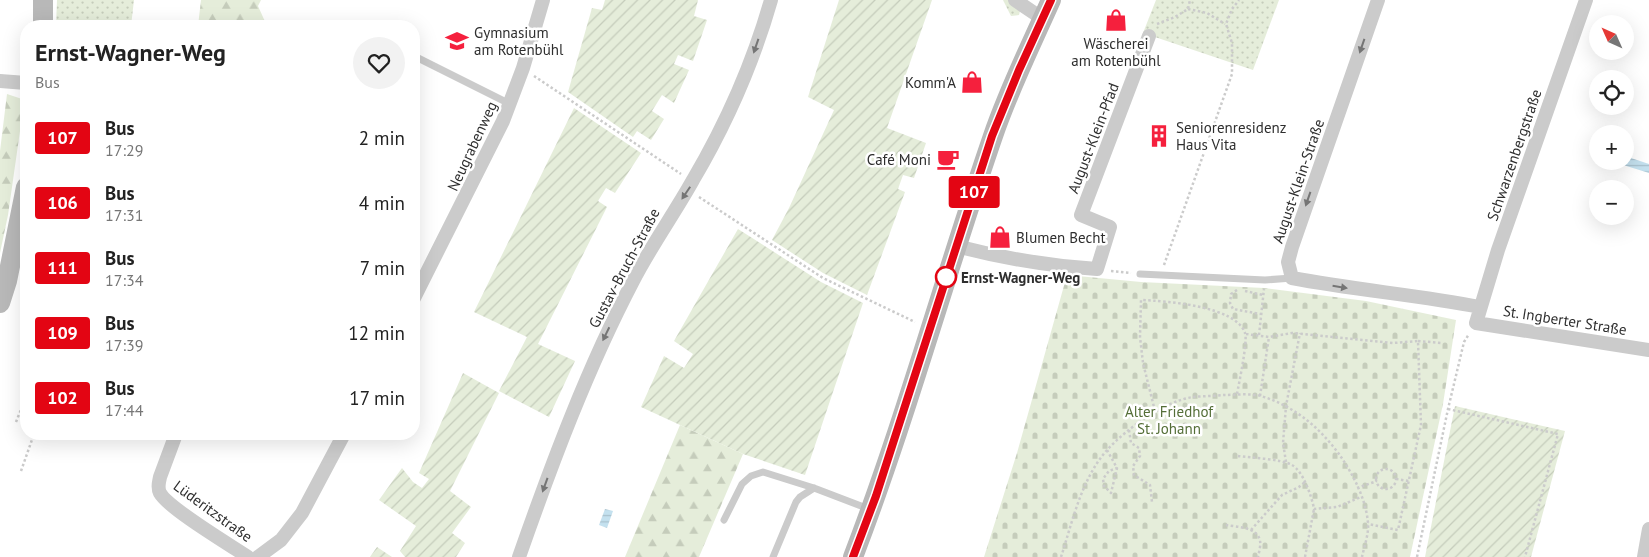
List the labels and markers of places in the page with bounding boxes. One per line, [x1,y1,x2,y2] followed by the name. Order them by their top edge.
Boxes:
[1103,7,1129,33] shop icon: Wäscherei am Rotenbühl
[474,23,564,59] place label: Gymnasium am Rotenbühl
[444,28,470,54] school or university icon: Gymnasium am Rotenbühl
[1071,34,1161,70] place label: Wäscherei am Rotenbühl
[959,69,985,95] shop icon: Komm'A
[905,73,956,92] place label: Komm'A
[1176,118,1286,154] place label: Seniorenresidenz Haus Vita
[1146,123,1172,149] building icon: Seniorenresidenz Haus Vita
[935,146,961,172] cafe icon: Café Moni
[867,150,931,169] place label: Café Moni
[987,224,1013,250] shop icon: Blumen Becht
[1016,228,1106,247] place label: Blumen Becht
[935,266,957,288] marker: Ernst-Wagner-Weg
[961,268,1080,287] place label: Ernst-Wagner-Weg

